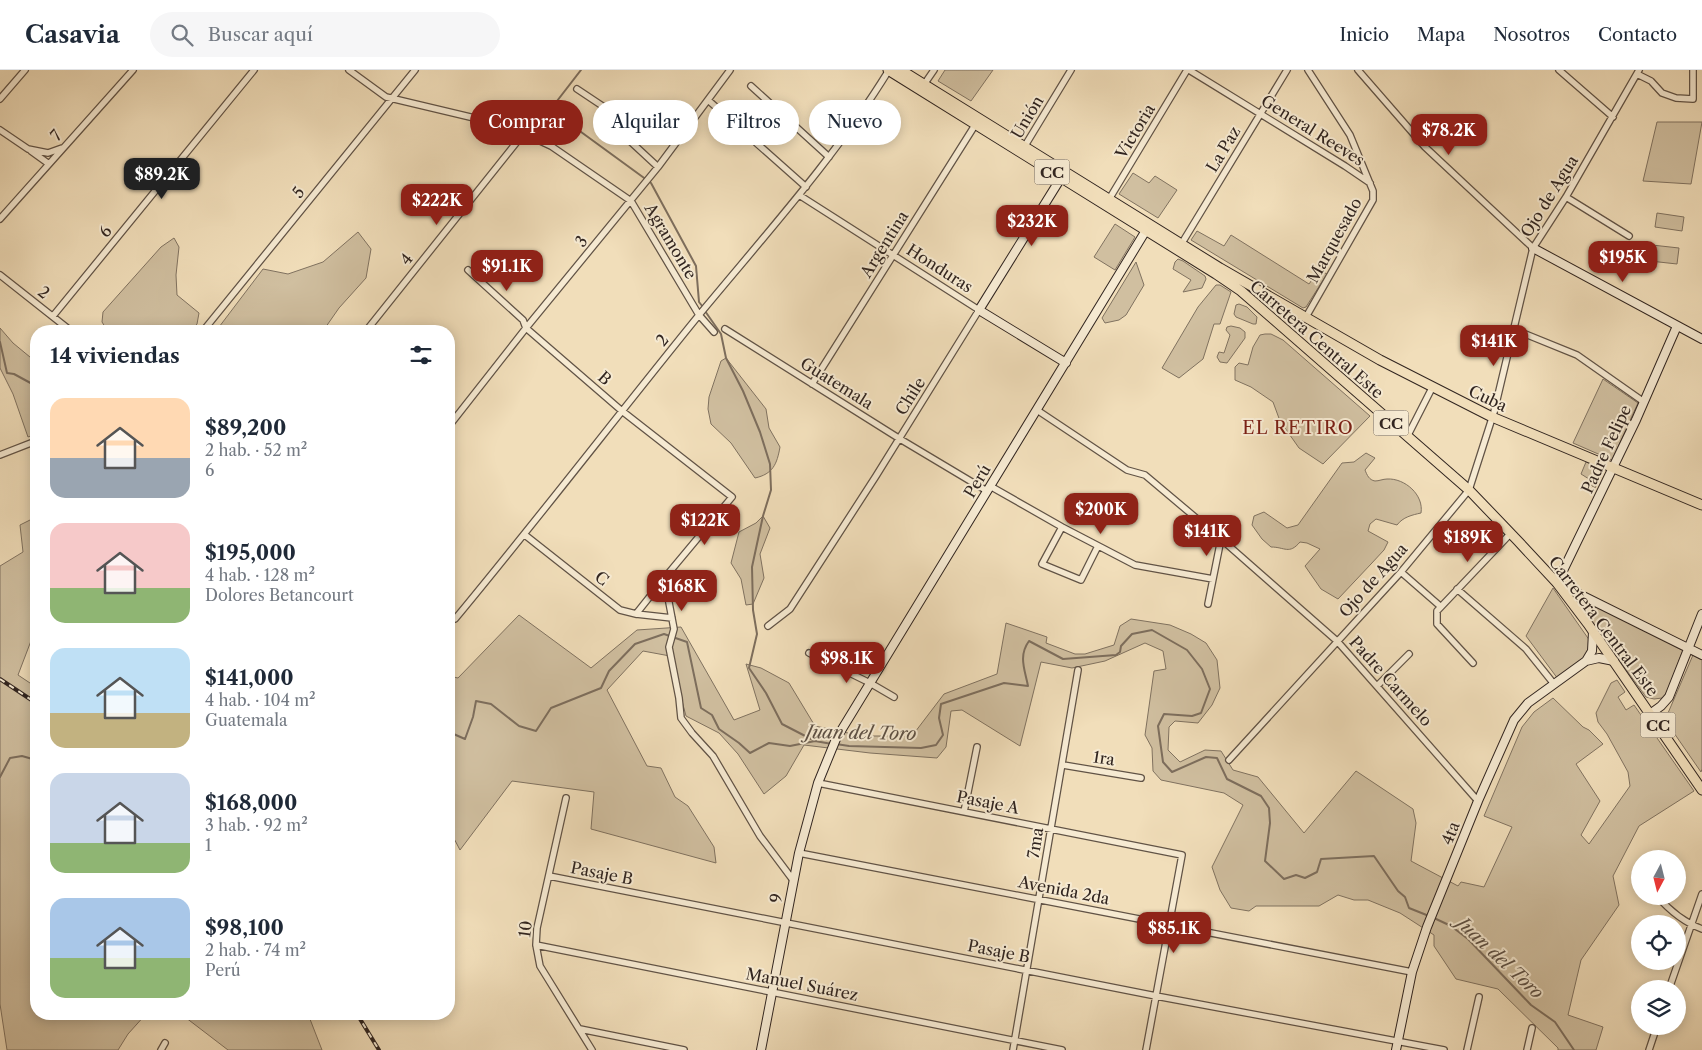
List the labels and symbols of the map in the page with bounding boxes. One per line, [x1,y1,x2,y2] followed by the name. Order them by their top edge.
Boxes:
[1258,90,1368,170] street label: General Reeves
[1006,92,1048,142] street label: Unión
[1110,100,1159,163] street label: Victoria
[1408,114,1490,156] pin: $78.2K
[1202,122,1244,176] street label: La Paz
[46,125,66,145] street label: 7
[1516,151,1582,241] street label: Ojo de Agua
[121,158,203,200] pin: $89.2K
[1034,160,1070,184] road number: CC
[287,182,309,202] street label: 5
[402,184,472,226] pin: $222K
[1302,194,1366,286] street label: Marquesado
[640,199,701,282] street label: Agramonte
[997,204,1067,247] pin: $232K
[855,206,913,282] street label: Argentina
[94,221,116,241] street label: 6
[570,231,592,251] street label: 3
[903,239,977,297] street label: Honduras
[1588,240,1658,283] pin: $195K
[395,249,417,269] street label: 4
[466,250,548,292] pin: $91.1K
[1246,276,1388,402] street label: Carretera Central Este
[34,281,54,303] street label: 2
[1459,324,1529,367] pin: $141K
[651,330,673,350] street label: 2
[797,353,878,414] street label: Guatemala
[594,367,616,389] street label: B
[891,373,929,419] street label: Chile
[1466,380,1511,416] street label: Cuba
[1577,402,1635,496] street label: Padre Felipe
[1374,410,1408,436] road number: CC
[1242,417,1354,439] district label: EL RETIRO
[959,460,995,501] street label: Perú
[1066,492,1136,535] pin: $200K
[670,504,740,546] pin: $122K
[1172,514,1242,557] pin: $141K
[1433,520,1503,563] pin: $189K
[1335,538,1412,621] street label: Ojo de Agua
[1545,552,1663,700] street label: Carretera Central Este
[591,566,613,590] street label: C
[647,570,717,612] pin: $168K
[1345,632,1437,730] street label: Padre Carmelo
[806,642,888,684] pin: $98.1K
[1640,712,1676,738] road number: CC
[801,721,917,745] water label: Juan del Toro
[1092,746,1117,770] street label: 1ra
[955,786,1022,818] street label: Pasaje A
[1436,818,1464,848] street label: 4ta
[1023,825,1047,860] street label: 7ma
[1631,850,1686,905] north arrow
[569,857,635,889] street label: Pasaje B
[1016,871,1112,909] street label: Avenida 2da
[765,892,787,904] street label: 9
[1448,909,1548,1004] water label: Juan del Toro
[1133,912,1215,954] pin: $85.1K
[514,919,536,939] street label: 10
[966,935,1032,967] street label: Pasaje B
[744,963,860,1005] street label: Manuel Suárez

